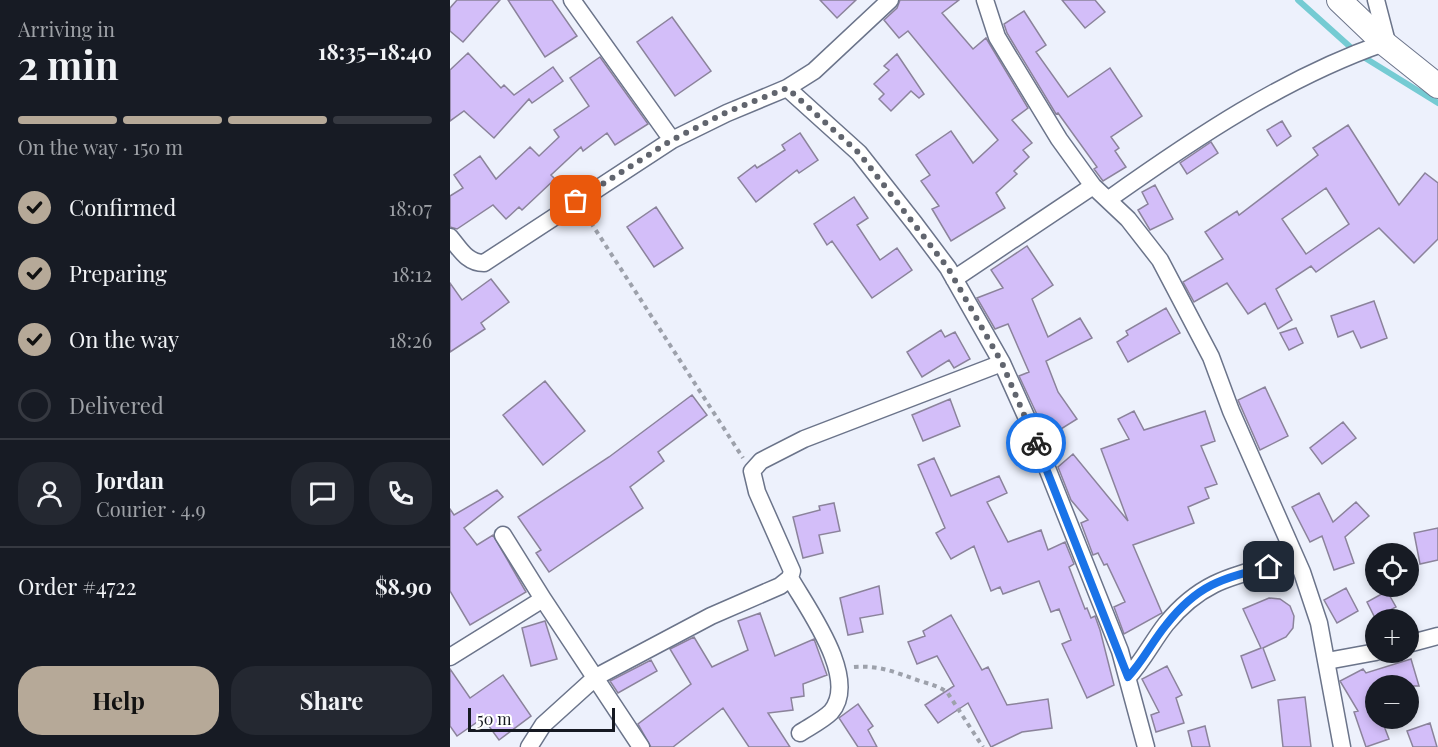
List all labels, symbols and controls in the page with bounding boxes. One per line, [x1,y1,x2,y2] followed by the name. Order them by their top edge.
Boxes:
[18,15,115,42] text: Arriving in
[318,36,432,66] text: 18:35–18:40
[18,38,119,90] text: 2 min
[18,133,183,160] text: On the way · 150 m
[550,175,601,226] pin
[559,184,592,217] icon: bag
[18,191,51,224] icon: check
[69,192,176,222] text: Confirmed
[389,194,432,221] text: 18:07
[18,257,51,290] icon: check
[69,258,167,288] text: Preparing
[392,260,432,287] text: 18:12
[18,323,51,356] icon: check
[69,324,179,354] text: On the way
[389,326,432,353] text: 18:26
[69,390,164,420] text: Delivered
[1006,413,1066,473] courier
[1020,427,1053,460] icon: bike
[18,462,81,525] button: person
[291,462,354,525] button: chat
[369,462,432,525] button: phone
[96,465,164,495] text: Jordan
[96,495,206,522] text: Courier · 4.9
[1243,541,1294,592] pin
[1365,543,1419,729] map controls
[1365,543,1419,597] button: locate
[1252,550,1285,583] icon: home
[18,571,137,601] text: Order #4722
[375,571,432,601] text: $8.90
[1365,609,1419,663] button: +
[18,666,219,735] button: Help
[231,666,432,735] button: Share
[1365,675,1419,729] button: −
[468,705,615,732] scale bar
[477,708,511,729] text: 50 m

